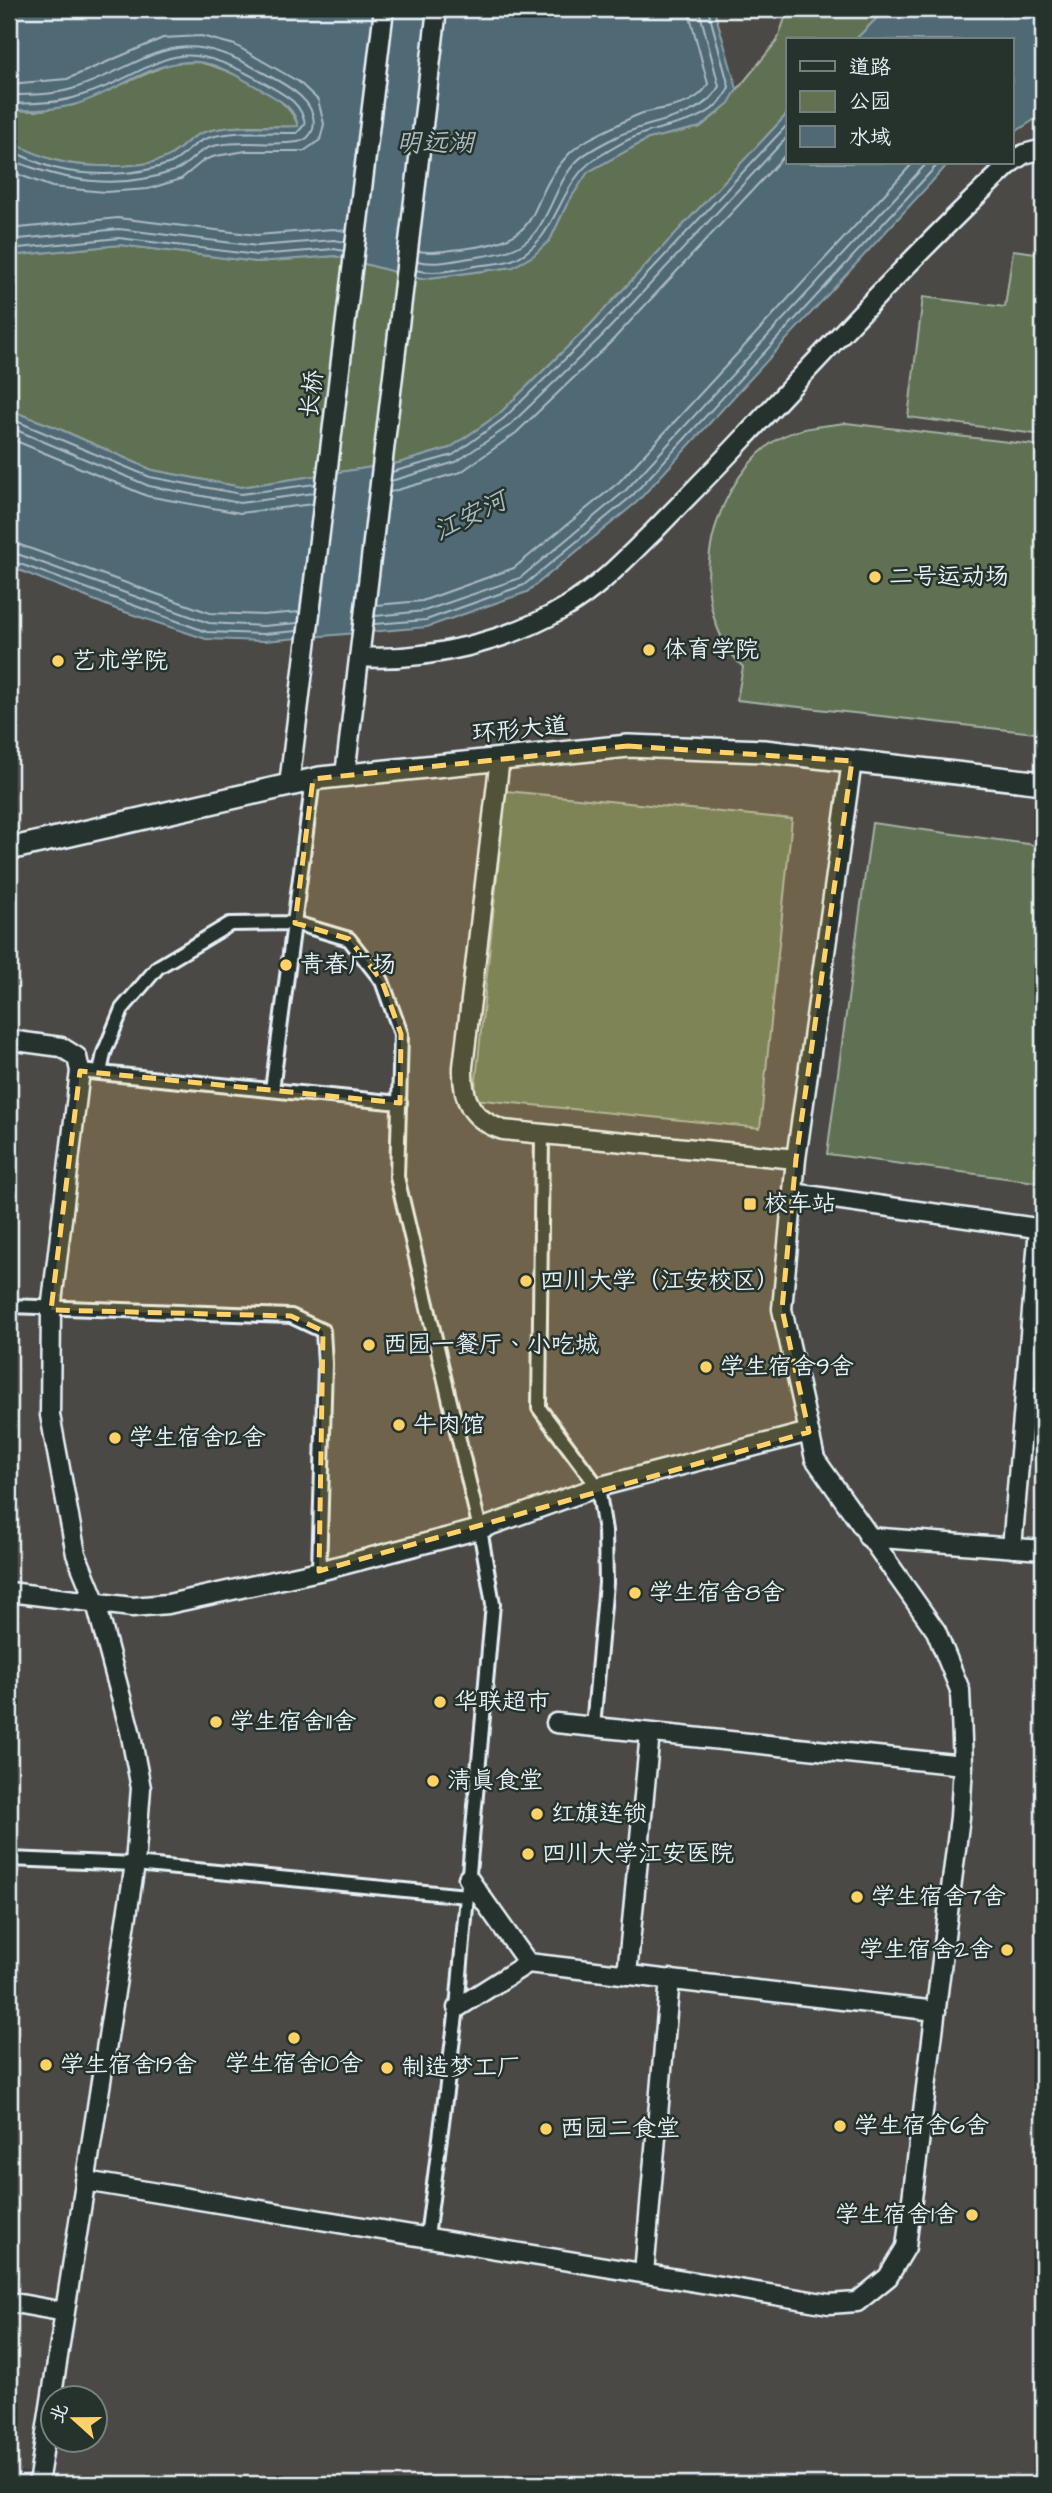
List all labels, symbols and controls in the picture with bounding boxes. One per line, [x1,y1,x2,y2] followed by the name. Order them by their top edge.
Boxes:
[786,38,1014,164] legend
[849,53,891,82] text: 道路
[849,87,891,116] text: 公园
[849,123,891,152] text: 水域
[396,125,477,161] water label: 明远湖
[292,368,332,420] street label: 长桥
[427,481,517,549] water label: 江安河
[889,560,1009,594] place label: 二号运动场
[867,569,883,585] marker: 二号运动场
[663,633,759,667] place label: 体育学院
[641,642,657,658] marker: 体育学院
[72,644,168,678] place label: 艺术学院
[50,653,66,669] marker: 艺术学院
[471,709,569,751] street label: 环形大道
[300,948,396,982] place label: 青春广场
[278,957,294,973] marker: 青春广场
[764,1187,836,1221] place label: 校车站
[742,1196,758,1212] marker: 校车站
[540,1264,780,1298] place label: 四川大学（江安校区）
[518,1273,534,1289] marker: 四川大学（江安校区）
[383,1328,599,1362] place label: 西园一餐厅、小吃城
[361,1337,377,1353] marker: 西园一餐厅、小吃城
[720,1350,854,1384] place label: 学生宿舍9舍
[698,1359,714,1375] marker: 学生宿舍9舍
[413,1408,485,1442] place label: 牛肉馆
[391,1417,407,1433] marker: 牛肉馆
[129,1421,266,1455] place label: 学生宿舍12舍
[107,1430,123,1446] marker: 学生宿舍12舍
[649,1576,785,1610] place label: 学生宿舍8舍
[627,1585,643,1601] marker: 学生宿舍8舍
[454,1685,550,1719] place label: 华联超市
[432,1694,448,1710] marker: 华联超市
[230,1705,356,1739] place label: 学生宿舍11舍
[208,1714,224,1730] marker: 学生宿舍11舍
[447,1764,543,1798] place label: 清真食堂
[425,1773,441,1789] marker: 清真食堂
[551,1797,647,1831] place label: 红旗连锁
[529,1806,545,1822] marker: 红旗连锁
[542,1837,734,1871] place label: 四川大学江安医院
[520,1846,536,1862] marker: 四川大学江安医院
[871,1880,1006,1914] place label: 学生宿舍7舍
[849,1889,865,1905] marker: 学生宿舍7舍
[859,1933,993,1967] place label: 学生宿舍2舍
[999,1942,1015,1958] marker: 学生宿舍2舍
[286,2030,302,2046] marker: 学生宿舍10舍
[225,2047,363,2081] place label: 学生宿舍10舍
[60,2048,197,2082] place label: 学生宿舍19舍
[401,2051,521,2085] place label: 制造梦工厂
[38,2057,54,2073] marker: 学生宿舍19舍
[379,2060,395,2076] marker: 制造梦工厂
[854,2109,989,2143] place label: 学生宿舍6舍
[560,2112,680,2146] place label: 西园二食堂
[832,2118,848,2134] marker: 学生宿舍6舍
[538,2121,554,2137] marker: 西园二食堂
[835,2198,958,2232] place label: 学生宿舍1舍
[964,2207,980,2223] marker: 学生宿舍1舍
[38,2384,108,2454] north arrow
[44,2400,76,2427] text: 北

